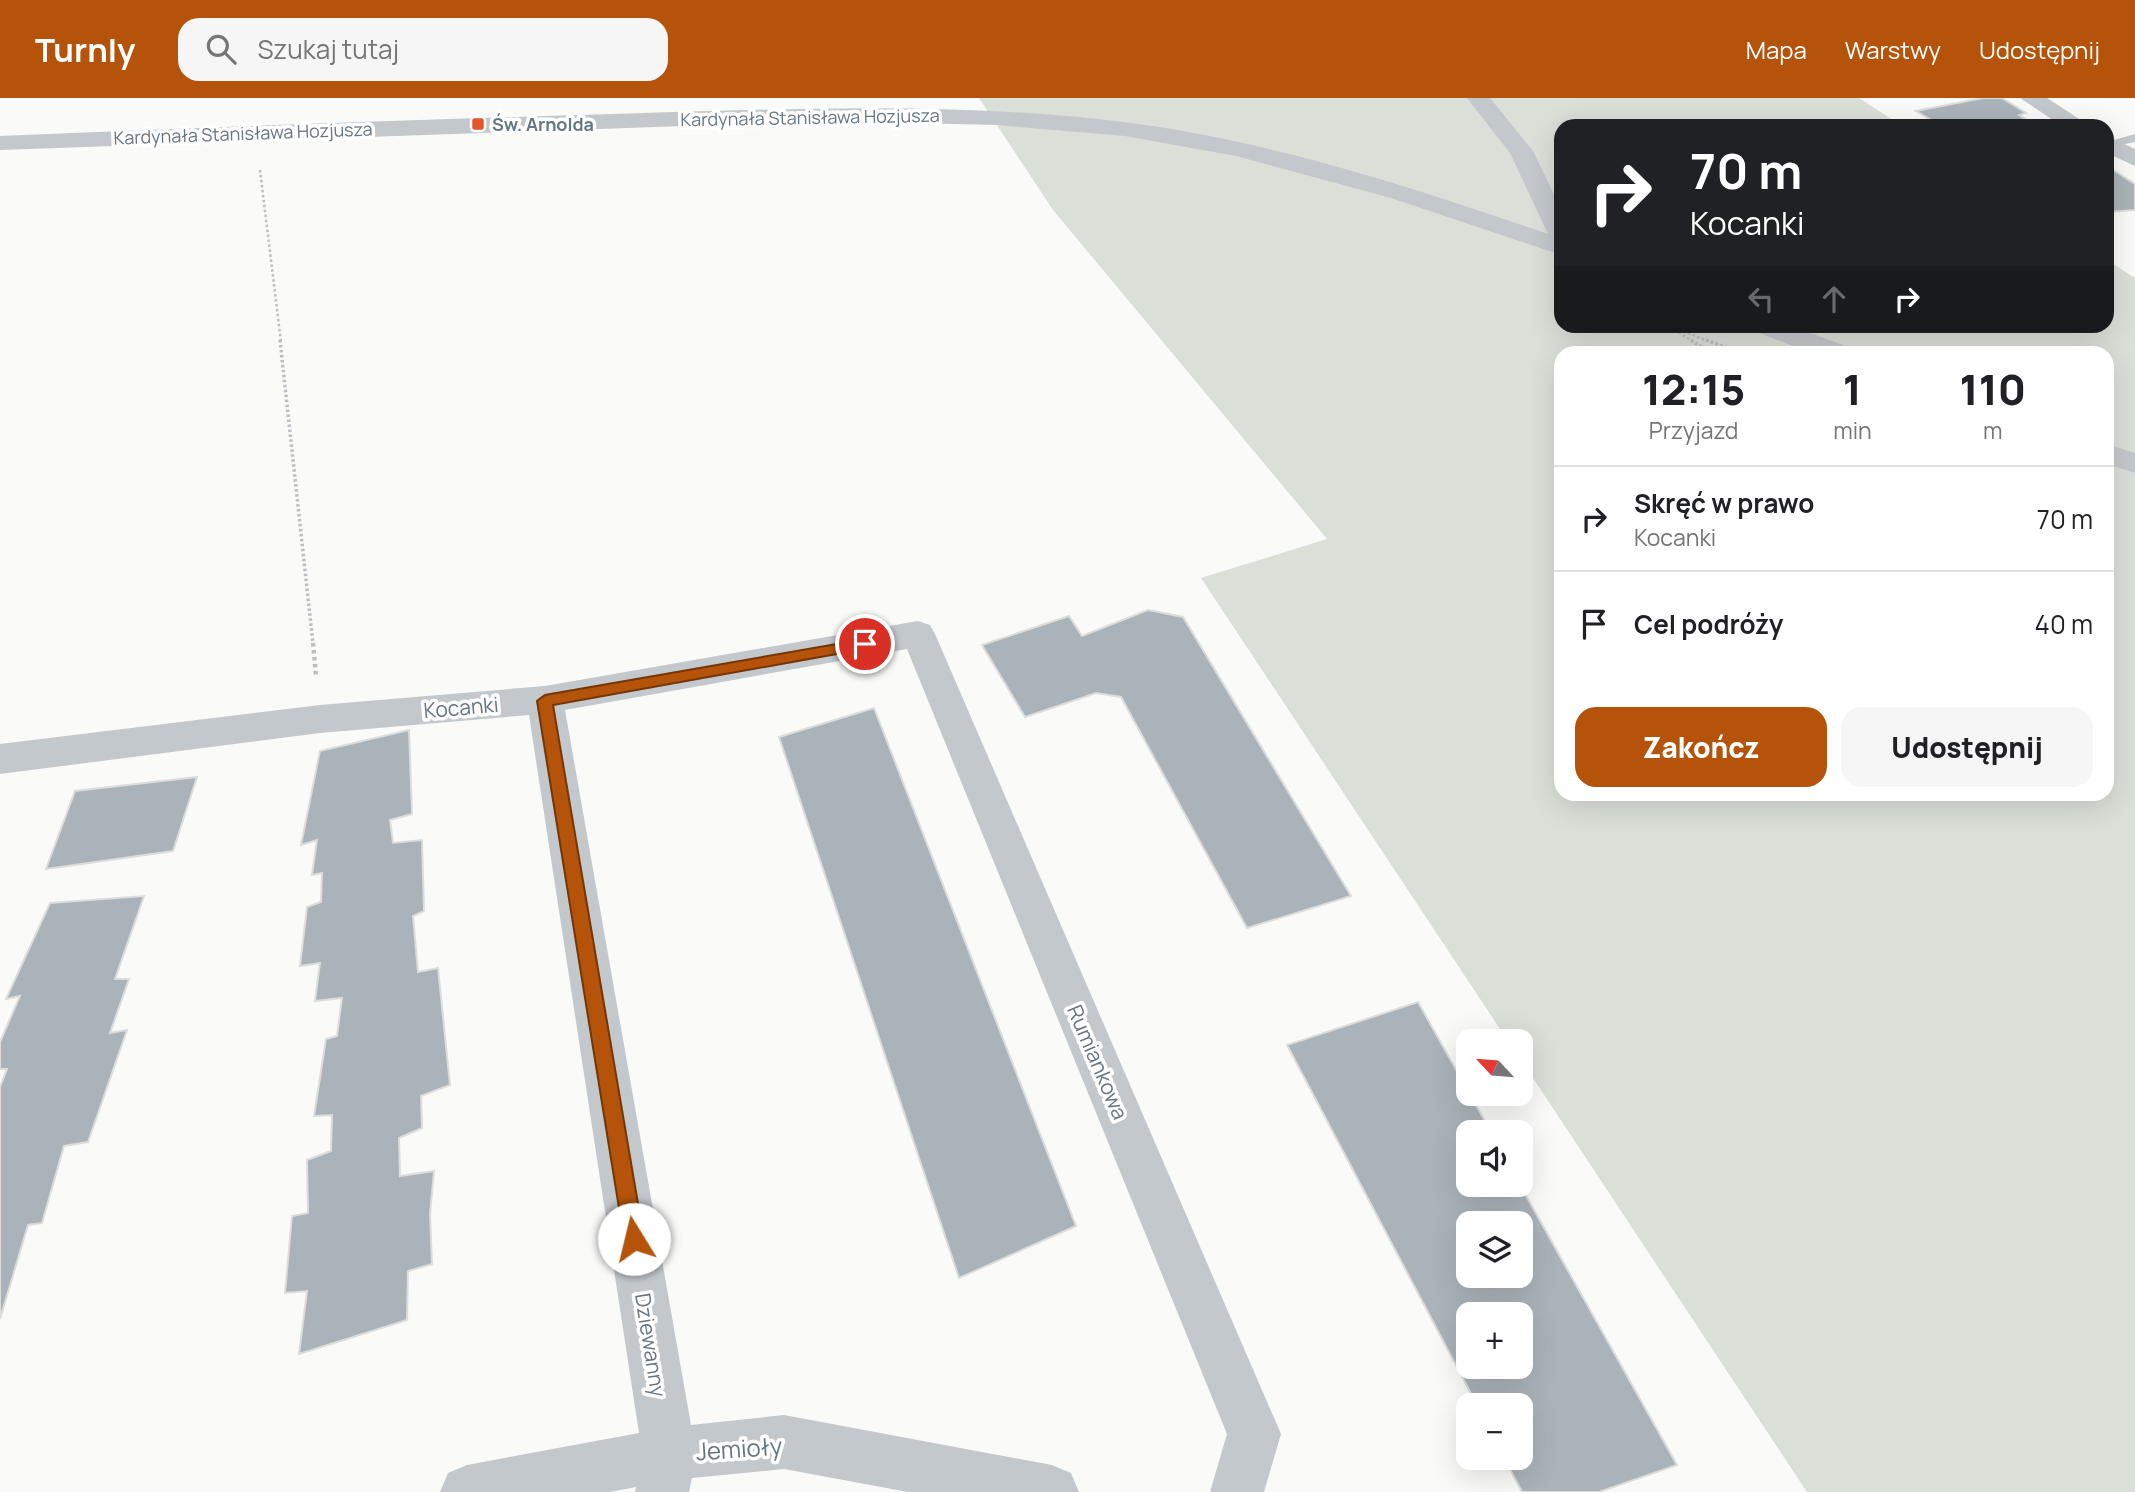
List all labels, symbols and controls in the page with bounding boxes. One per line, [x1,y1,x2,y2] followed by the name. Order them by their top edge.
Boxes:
[178,18,668,81] search box
[35,27,136,72] text: Turnly
[202,30,240,68] icon: search
[258,31,399,67] text: Szukaj tutaj
[1746,33,1807,66] text: Mapa
[1845,33,1941,66] text: Warstwy
[1979,33,2100,66] text: Udostępnij
[680,103,940,131] street label: Kardynała Stanisława Hozjusza
[492,112,594,136] place label: Św. Arnolda
[113,116,373,150] street label: Kardynała Stanisława Hozjusza
[470,116,486,132] marker: Św. Arnolda
[1690,137,1802,204] text: 70 m
[1575,147,1666,238] icon: right
[1690,201,1804,245] text: Kocanki
[1742,280,1780,318] icon: left
[1815,280,1853,318] icon: ahead
[1888,280,1926,318] icon: right
[1642,360,1745,418] text: 12:15
[1843,360,1862,418] text: 1
[1960,360,2026,418] text: 110
[1649,414,1738,446] text: Przyjazd
[1833,414,1872,446] text: min
[1983,414,2003,446] text: m
[1634,485,1814,521] text: Skręć w prawo
[1575,500,1613,538] icon: right
[2037,501,2093,537] text: 70 m
[1634,521,1716,553] text: Kocanki
[1575,605,1613,643] icon: arrive
[1634,606,1783,642] text: Cel podróży
[2035,606,2093,642] text: 40 m
[835,614,895,674] pin
[846,625,884,663] icon: arrive
[422,690,500,724] street label: Kocanki
[1575,707,1827,787] button: Zakończ
[1841,707,2093,787] button: Udostępnij
[1061,1000,1135,1124] street label: Rumiankowa
[1456,1029,1533,1106] north arrow
[1456,1029,1533,1470] map controls
[1456,1120,1533,1197] button: sound
[597,1202,671,1276] position arrow
[1456,1211,1533,1288] button: layers
[629,1291,673,1399] street label: Dziewanny
[1456,1302,1533,1379] button: +
[1456,1393,1533,1470] button: −
[695,1428,784,1467] street label: Jemioły

